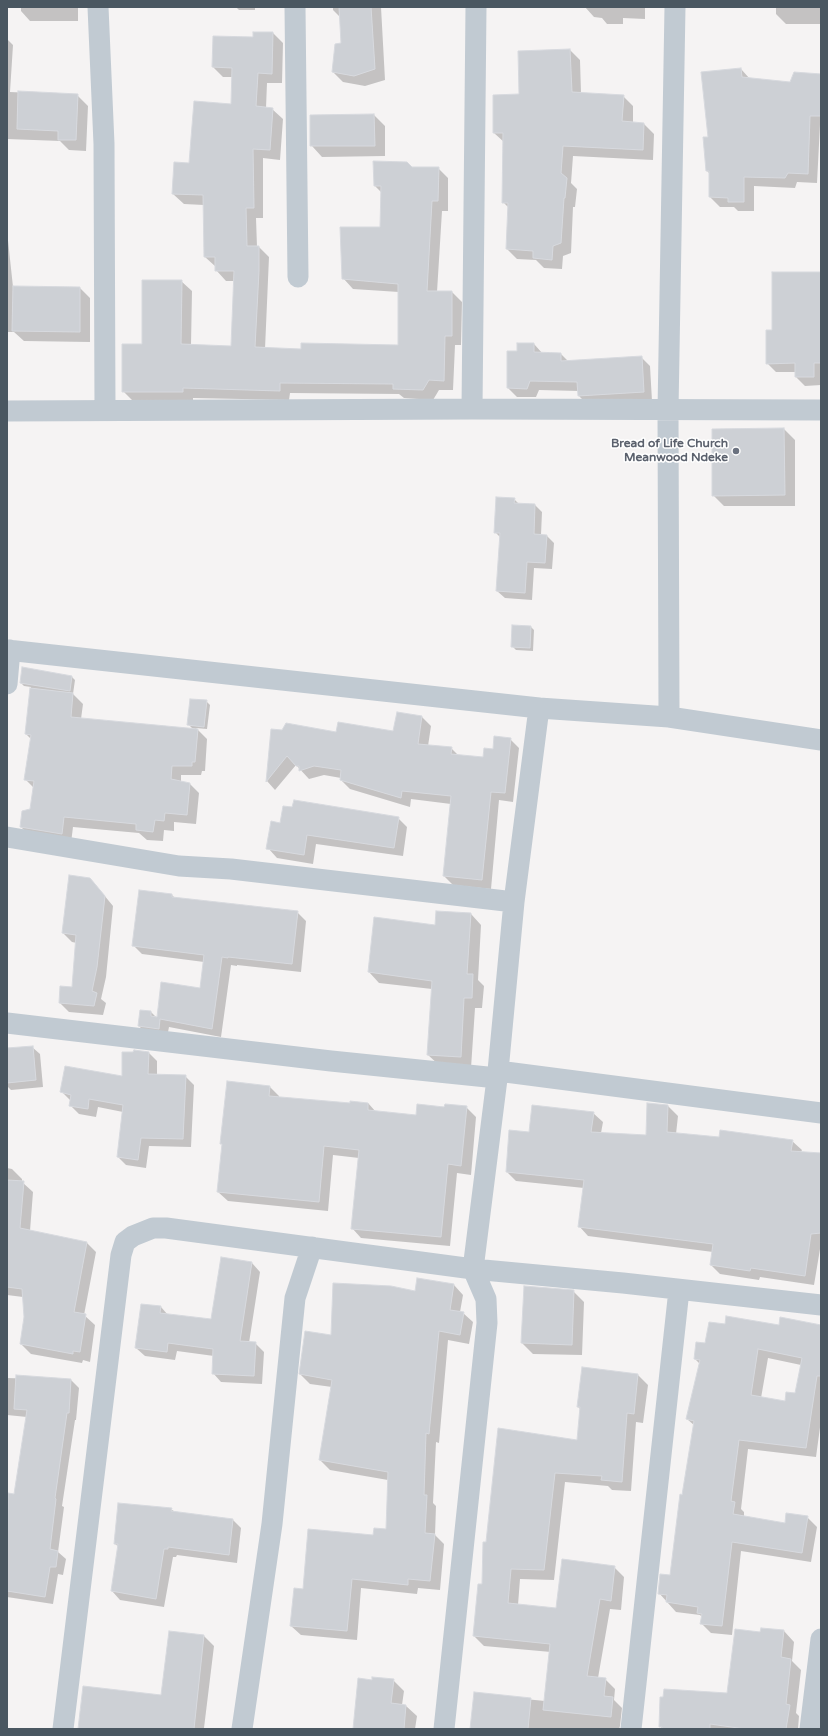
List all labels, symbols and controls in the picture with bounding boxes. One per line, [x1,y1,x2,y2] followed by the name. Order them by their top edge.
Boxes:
[611,437,728,465] place label: Bread of Life Church Meanwood Ndeke
[731,446,741,456] marker: Bread of Life Church Meanwood Ndeke

